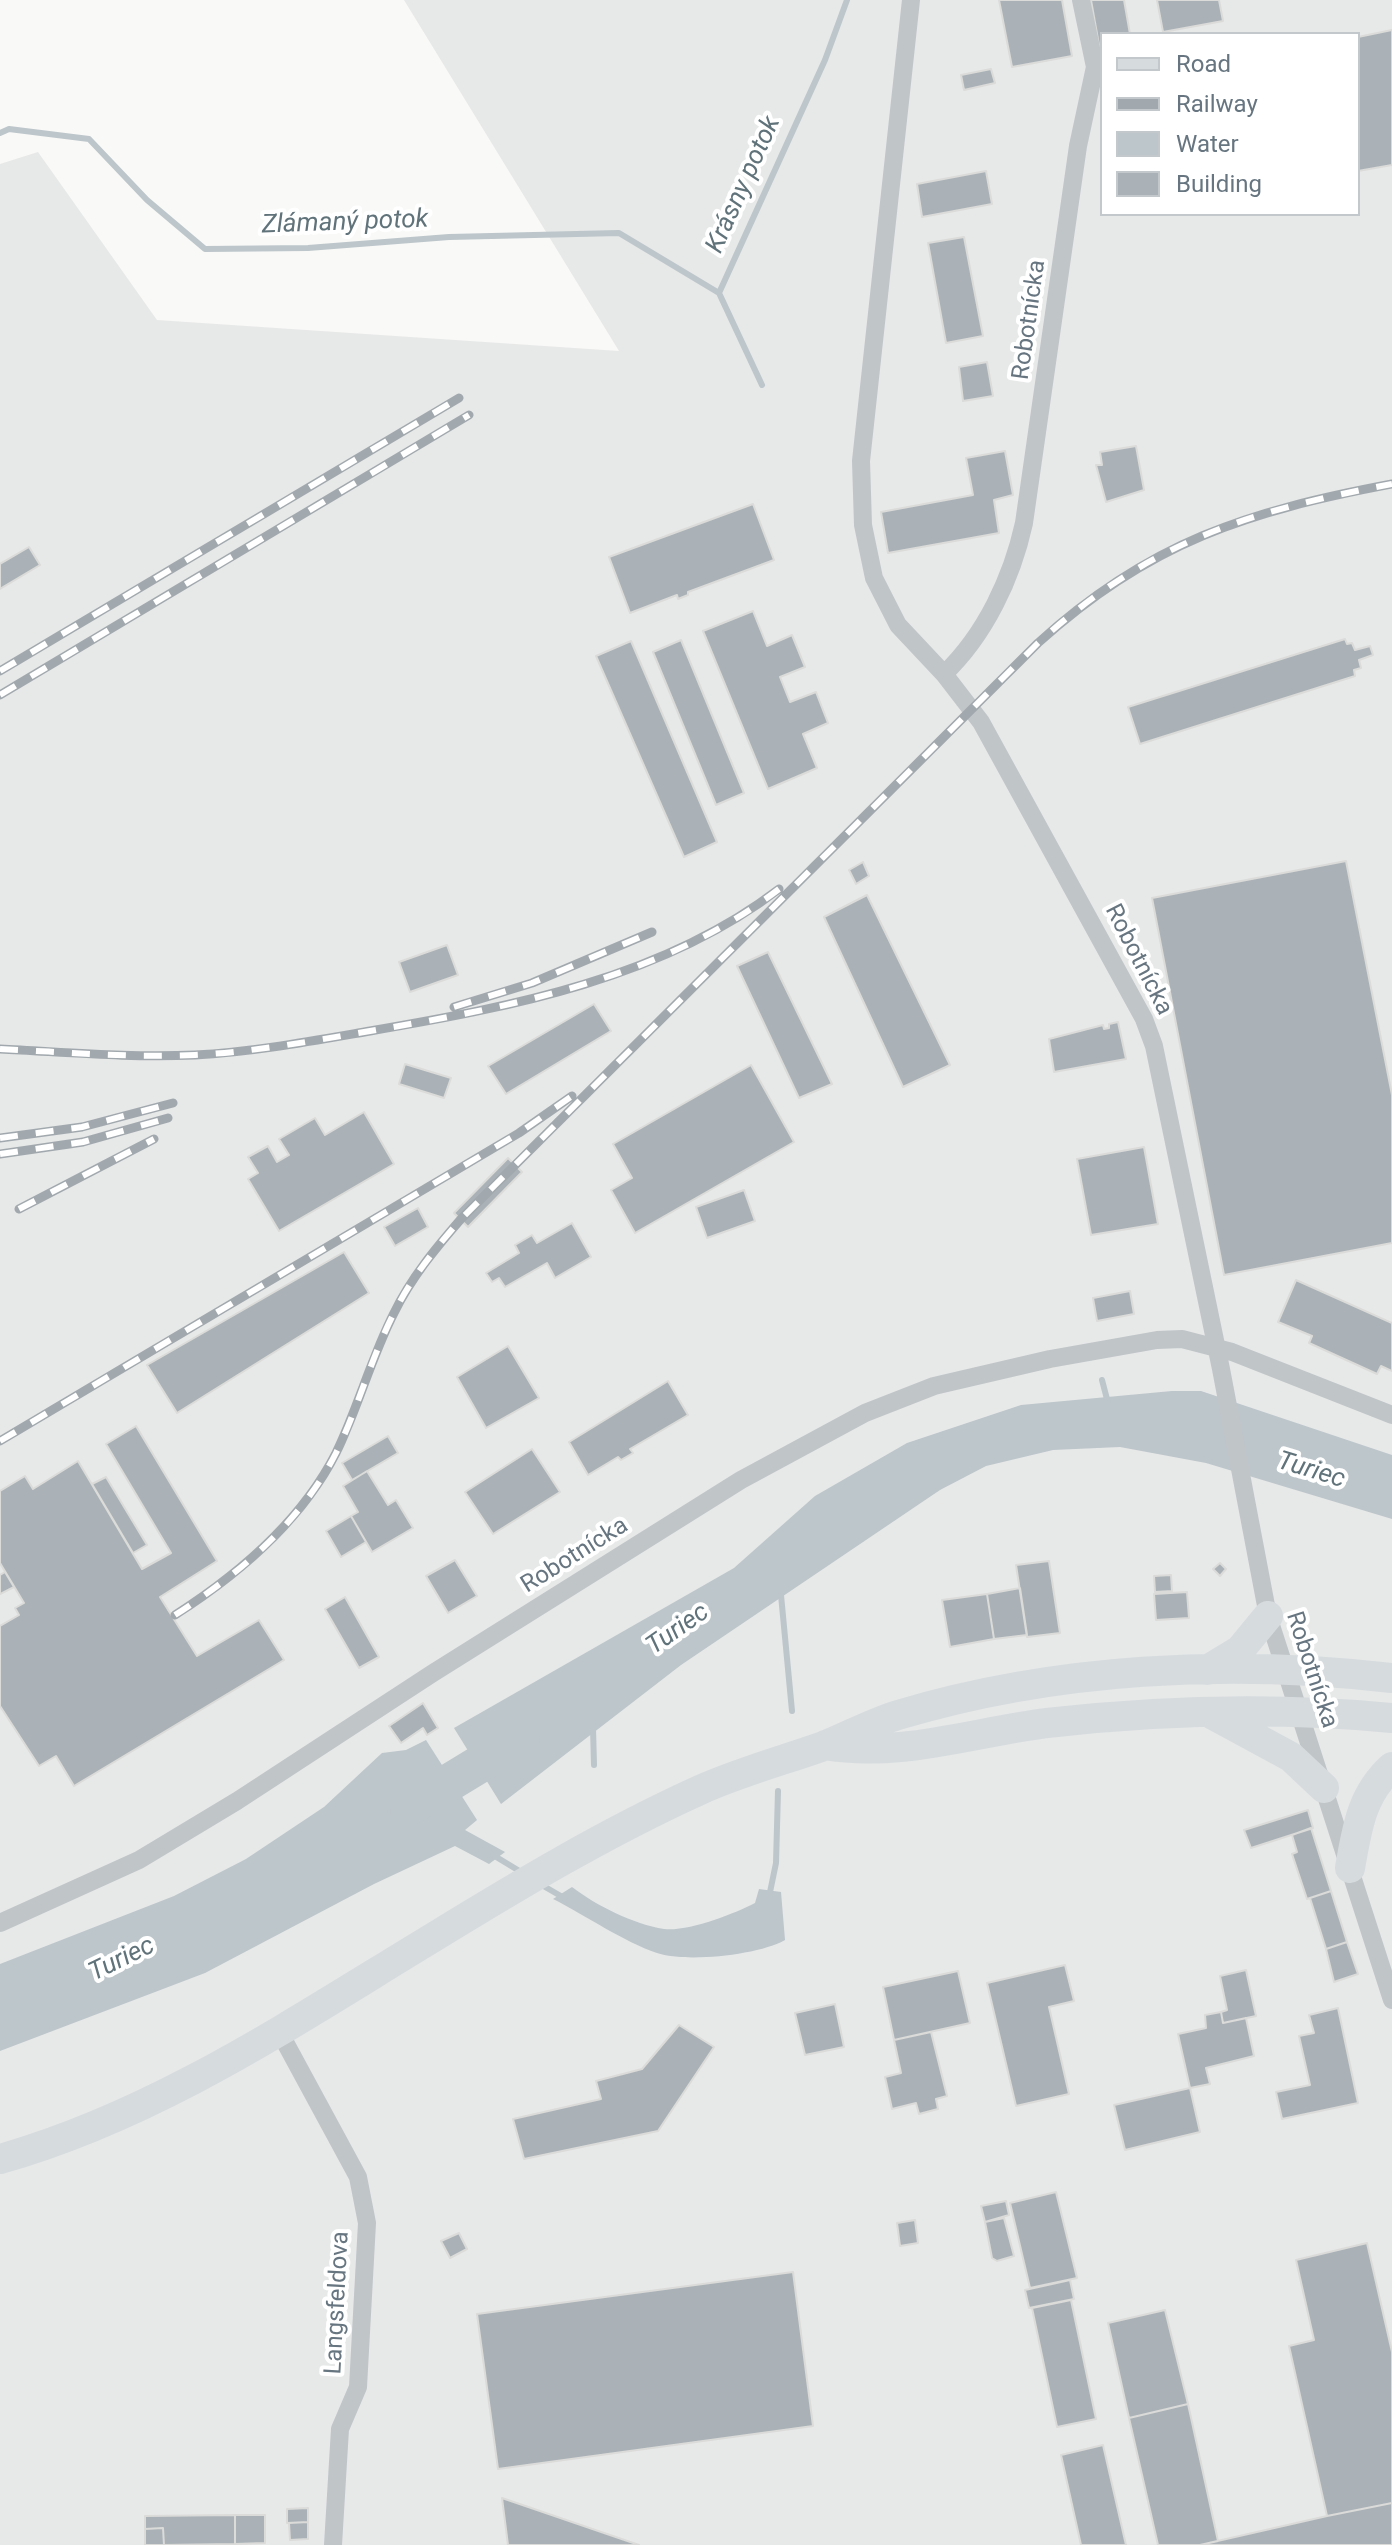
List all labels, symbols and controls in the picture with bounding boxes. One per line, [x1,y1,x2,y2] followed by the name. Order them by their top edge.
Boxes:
[1100,32,1360,216] legend
[1176,50,1231,78] text: Road
[1176,90,1258,118] text: Railway
[700,112,788,258] water label: Krásny potok
[1176,130,1239,158] text: Water
[1176,170,1262,198] text: Building
[261,204,429,242] water label: Zlámaný potok
[1007,258,1053,382] street label: Robotnícka
[1098,900,1178,1020] street label: Robotnícka
[1273,1446,1349,1496] water label: Turiec
[516,1512,634,1600] street label: Robotnícka
[641,1597,715,1663] water label: Turiec
[1279,1608,1343,1732] street label: Robotnícka
[84,1931,160,1989] water label: Turiec
[320,2231,356,2375] street label: Langsfeldova

